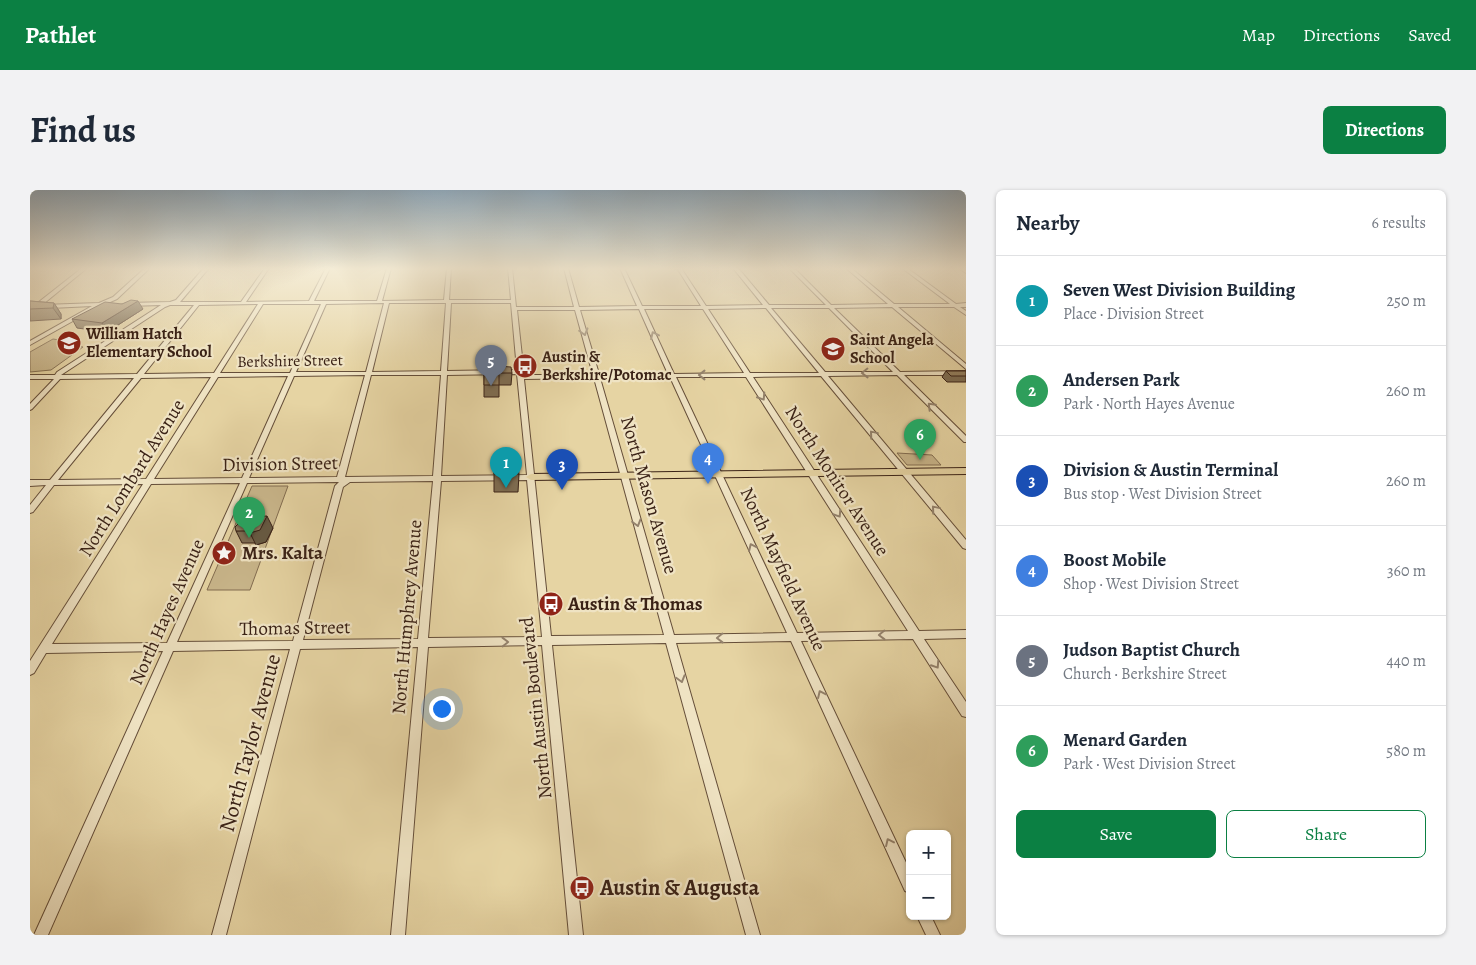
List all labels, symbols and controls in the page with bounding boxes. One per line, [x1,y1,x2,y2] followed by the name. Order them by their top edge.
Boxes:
[25,19,96,51] text: Pathlet
[1242,23,1275,47] text: Map
[1303,23,1380,47] text: Directions
[1408,23,1451,47] text: Saved
[30,106,136,154] text: Find us
[1323,106,1446,154] button: Directions
[1016,209,1079,237] text: Nearby
[1372,212,1426,234] text: 6 results
[1063,277,1295,303] text: Seven West Division Building
[1029,290,1035,312] text: 1
[1387,290,1426,312] text: 250 m
[1063,303,1204,325] text: Place · Division Street
[85,323,212,363] place label: William Hatch Elementary School
[579,327,589,336] one-way arrow
[850,329,934,369] place label: Saint Angela School
[56,330,82,356] school or university icon: William Hatch Elementary School
[649,331,660,340] one-way arrow
[820,336,846,362] school or university icon: Saint Angela School
[475,345,507,386] pin: 5
[541,346,672,386] place label: Austin & Berkshire/Potomac
[237,349,343,373] street label: Berkshire Street
[512,353,538,379] bus stop icon: Austin & Berkshire/Potomac
[1063,367,1180,393] text: Andersen Park
[861,368,869,379] one-way arrow
[698,370,706,380] one-way arrow
[1028,380,1036,402] text: 2
[1386,380,1426,402] text: 260 m
[756,392,765,401] one-way arrow
[1063,393,1235,415] text: Park · North Hayes Avenue
[73,394,191,562] street label: North Lombard Avenue
[779,401,895,561] street label: North Monitor Avenue
[928,403,937,412] one-way arrow
[614,413,684,577] street label: North Mason Avenue
[904,419,936,460] pin: 6
[870,431,879,440] one-way arrow
[692,443,724,484] pin: 4
[490,447,522,488] pin: 1
[546,449,578,490] pin: 3
[222,450,338,478] street label: Division Street
[1063,457,1278,483] text: Division & Austin Terminal
[1029,470,1035,492] text: 3
[1386,470,1426,492] text: 260 m
[734,483,832,655] street label: North Mayfield Avenue
[1063,483,1262,505] text: Bus stop · West Division Street
[233,497,265,538] pin: 2
[933,506,941,515] one-way arrow
[832,509,841,518] one-way arrow
[632,518,642,526] one-way arrow
[386,519,428,715] street label: North Humphrey Avenue
[123,535,211,689] street label: North Hayes Avenue
[211,540,237,566] place icon: Mrs. Kalta
[242,540,324,566] place label: Mrs. Kalta
[748,543,758,552] one-way arrow
[1063,547,1166,573] text: Boost Mobile
[1028,560,1036,582] text: 4
[1387,560,1426,582] text: 360 m
[1063,573,1239,595] text: Shop · West Division Street
[538,591,564,617] bus stop icon: Austin & Thomas
[567,591,703,617] place label: Austin & Thomas
[239,614,351,642] street label: Thomas Street
[513,615,558,800] street label: North Austin Boulevard
[878,630,886,640] one-way arrow
[716,633,724,643] one-way arrow
[502,637,509,647] one-way arrow
[1063,637,1240,663] text: Judson Baptist Church
[1029,650,1035,672] text: 5
[1386,650,1426,672] text: 440 m
[212,651,288,835] street label: North Taylor Avenue
[929,660,939,669] one-way arrow
[1063,663,1227,685] text: Church · Berkshire Street
[675,675,686,684] one-way arrow
[816,690,827,699] one-way arrow
[429,696,455,722] your location
[1063,727,1187,753] text: Menard Garden
[1028,740,1036,762] text: 6
[1386,740,1426,762] text: 580 m
[1063,753,1236,775] text: Park · West Division Street
[1016,810,1216,858] button: Save
[1226,810,1426,858] button: Share
[906,830,951,920] map controls
[906,830,951,875] button: +
[885,838,895,847] one-way arrow
[599,873,760,903] place label: Austin & Augusta
[569,875,595,901] bus stop icon: Austin & Augusta
[906,875,951,920] button: −

